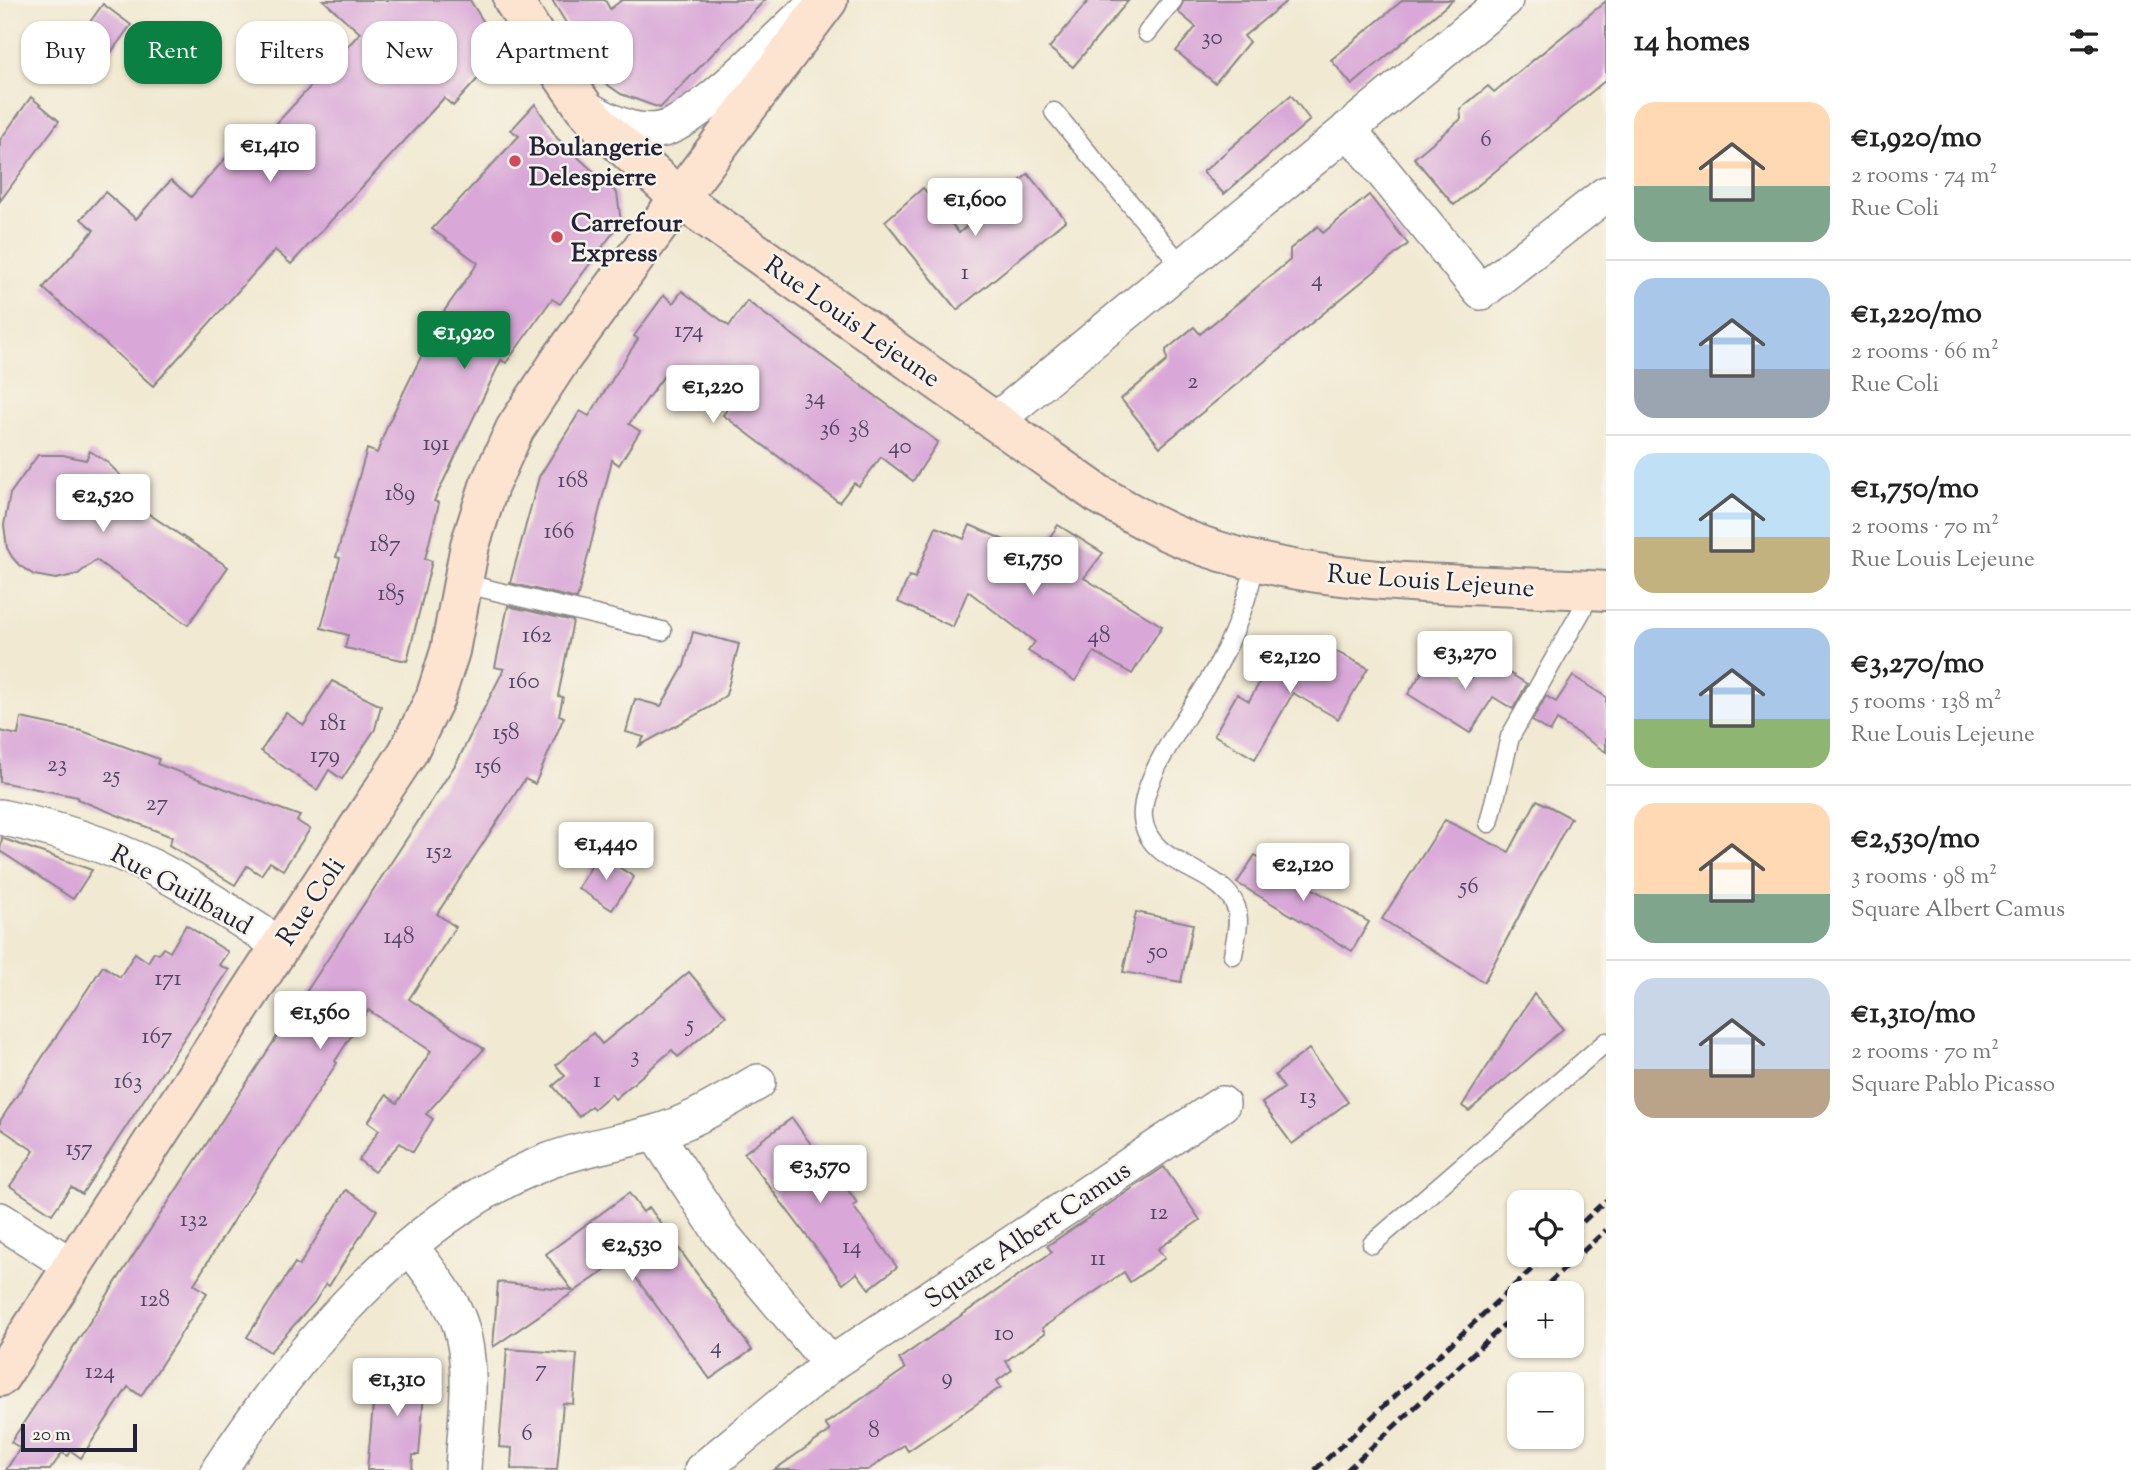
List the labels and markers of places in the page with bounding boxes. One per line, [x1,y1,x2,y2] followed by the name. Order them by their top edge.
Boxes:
[213,124,327,184] pin: €1,410
[529,130,663,197] place label: Boulangerie Delespierre
[507,153,523,169] marker: Boulangerie Delespierre
[918,178,1032,238] pin: €1,600
[571,206,682,273] place label: Carrefour Express
[549,229,565,245] marker: Carrefour Express
[407,312,521,371] pin: €1,920
[656,366,770,425] pin: €1,220
[46,475,160,534] pin: €2,520
[976,538,1090,597] pin: €1,750
[1408,632,1522,691] pin: €3,270
[1233,636,1347,695] pin: €2,120
[549,822,663,882] pin: €1,440
[1246,844,1360,903] pin: €2,120
[263,992,377,1051] pin: €1,560
[763,1146,877,1205] pin: €3,570
[575,1224,689,1283] pin: €2,530
[340,1358,454,1418] pin: €1,310

